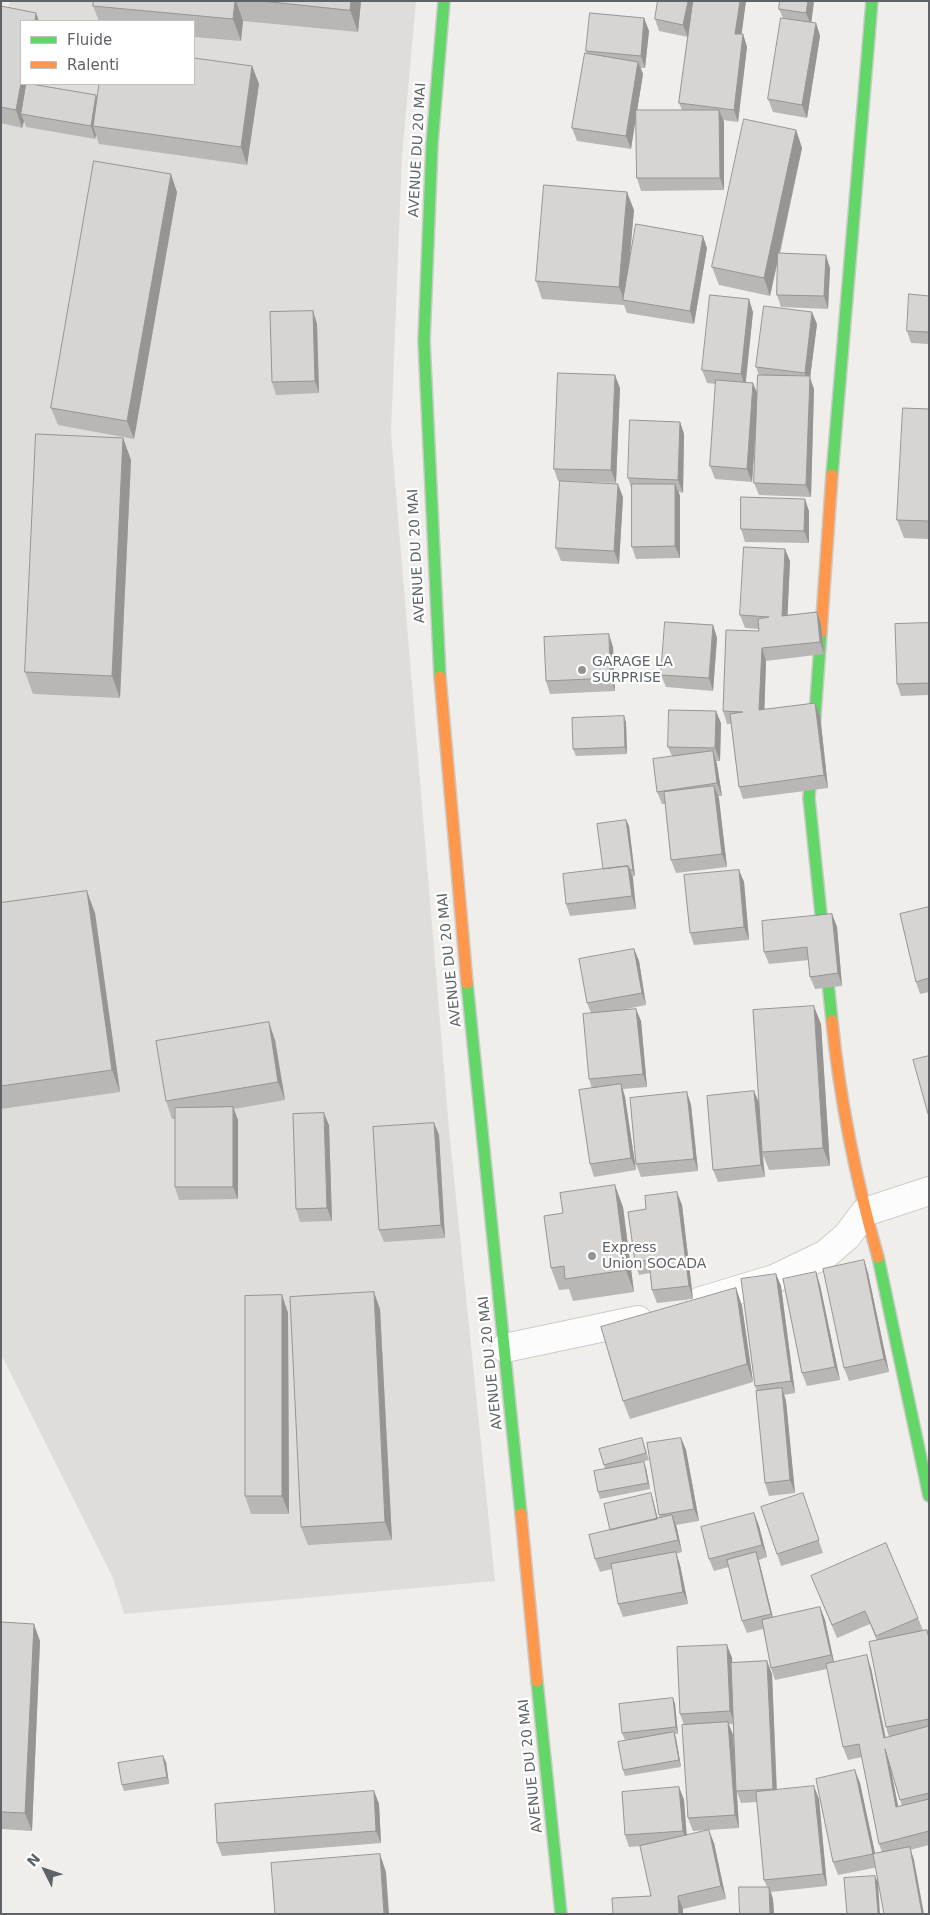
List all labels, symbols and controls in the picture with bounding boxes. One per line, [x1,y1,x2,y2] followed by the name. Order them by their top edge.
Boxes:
[20,20,195,85] legend
[67,31,112,49] text: Fluide
[67,56,119,74] text: Ralenti
[406,82,430,218] street label: AVENUE DU 20 MAI
[405,488,429,624] street label: AVENUE DU 20 MAI
[592,654,673,686] place label: GARAGE LA SURPRISE
[576,664,588,676] marker: GARAGE LA SURPRISE
[435,892,465,1028] street label: AVENUE DU 20 MAI
[602,1240,706,1272] place label: Express Union SOCADA
[586,1250,598,1262] marker: Express Union SOCADA
[476,1295,506,1431] street label: AVENUE DU 20 MAI
[516,1698,546,1834] street label: AVENUE DU 20 MAI
[20,1845,70,1895] north arrow
[24,1850,44,1870] text: N

